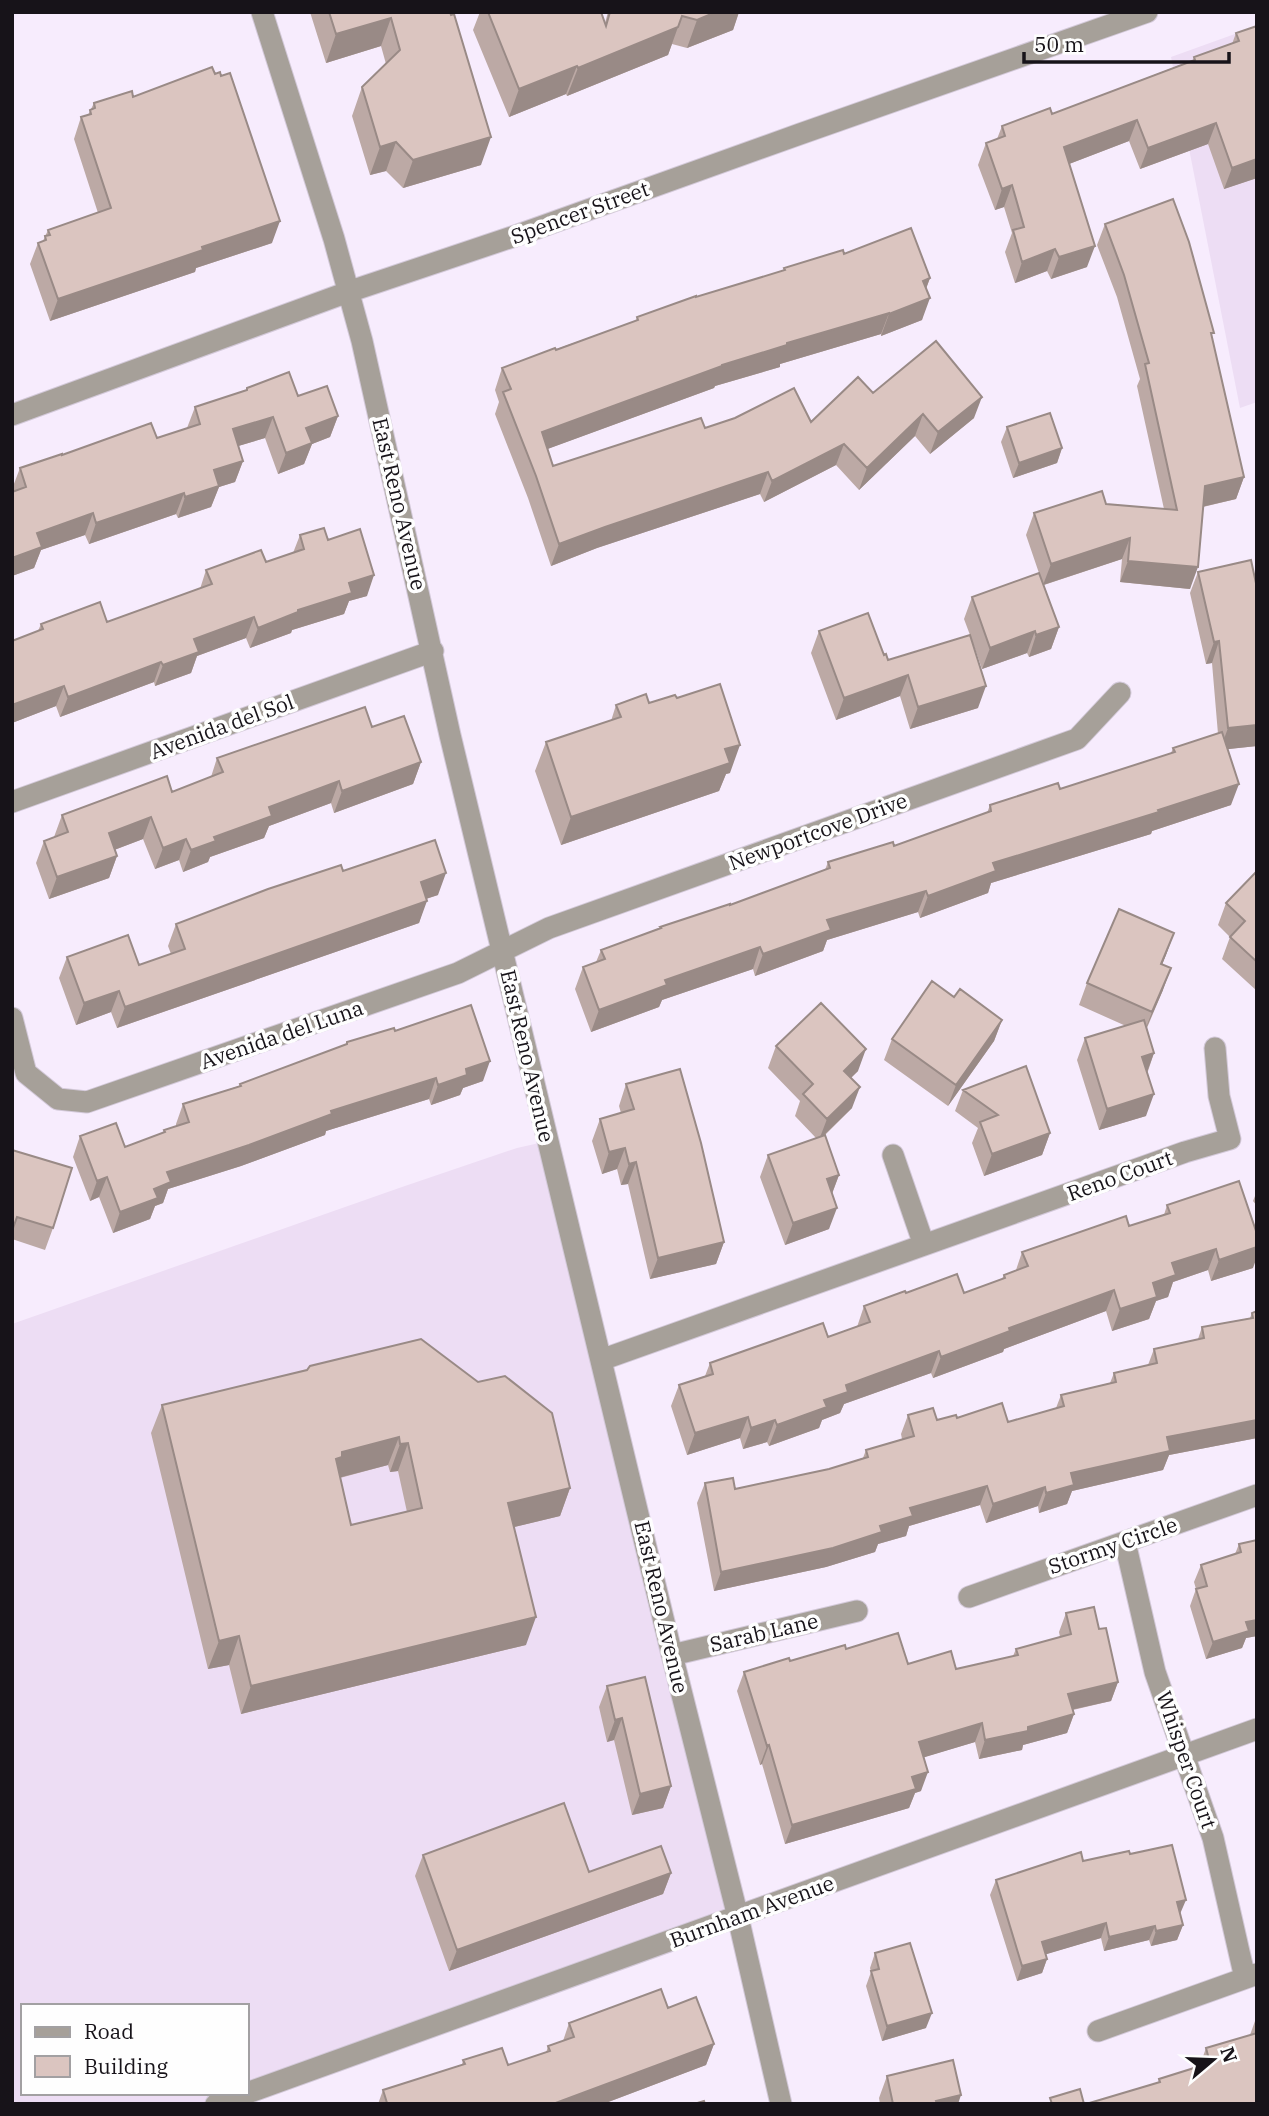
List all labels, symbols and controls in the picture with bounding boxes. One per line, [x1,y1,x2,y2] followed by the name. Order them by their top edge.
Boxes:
[1024,21,1229,65] scale bar
[1034,30,1084,58] text: 50 m
[507,174,653,250] street label: Spencer Street
[367,415,433,593] street label: East Reno Avenue
[146,687,297,765] street label: Avenida del Sol
[725,786,911,876] street label: Newportcove Drive
[495,967,561,1145] street label: East Reno Avenue
[196,993,367,1075] street label: Avenida del Luna
[1063,1143,1176,1207] street label: Reno Court
[1044,1510,1181,1580] street label: Stormy Circle
[629,1518,695,1696] street label: East Reno Avenue
[707,1606,821,1658] street label: Sarab Lane
[1150,1687,1224,1832] street label: Whisper Court
[666,1868,838,1954] street label: Burnham Avenue
[21,2004,248,2095] legend
[84,2017,134,2045] text: Road
[1178,2025,1248,2095] north arrow
[1215,2043,1243,2065] text: N
[84,2052,169,2080] text: Building

